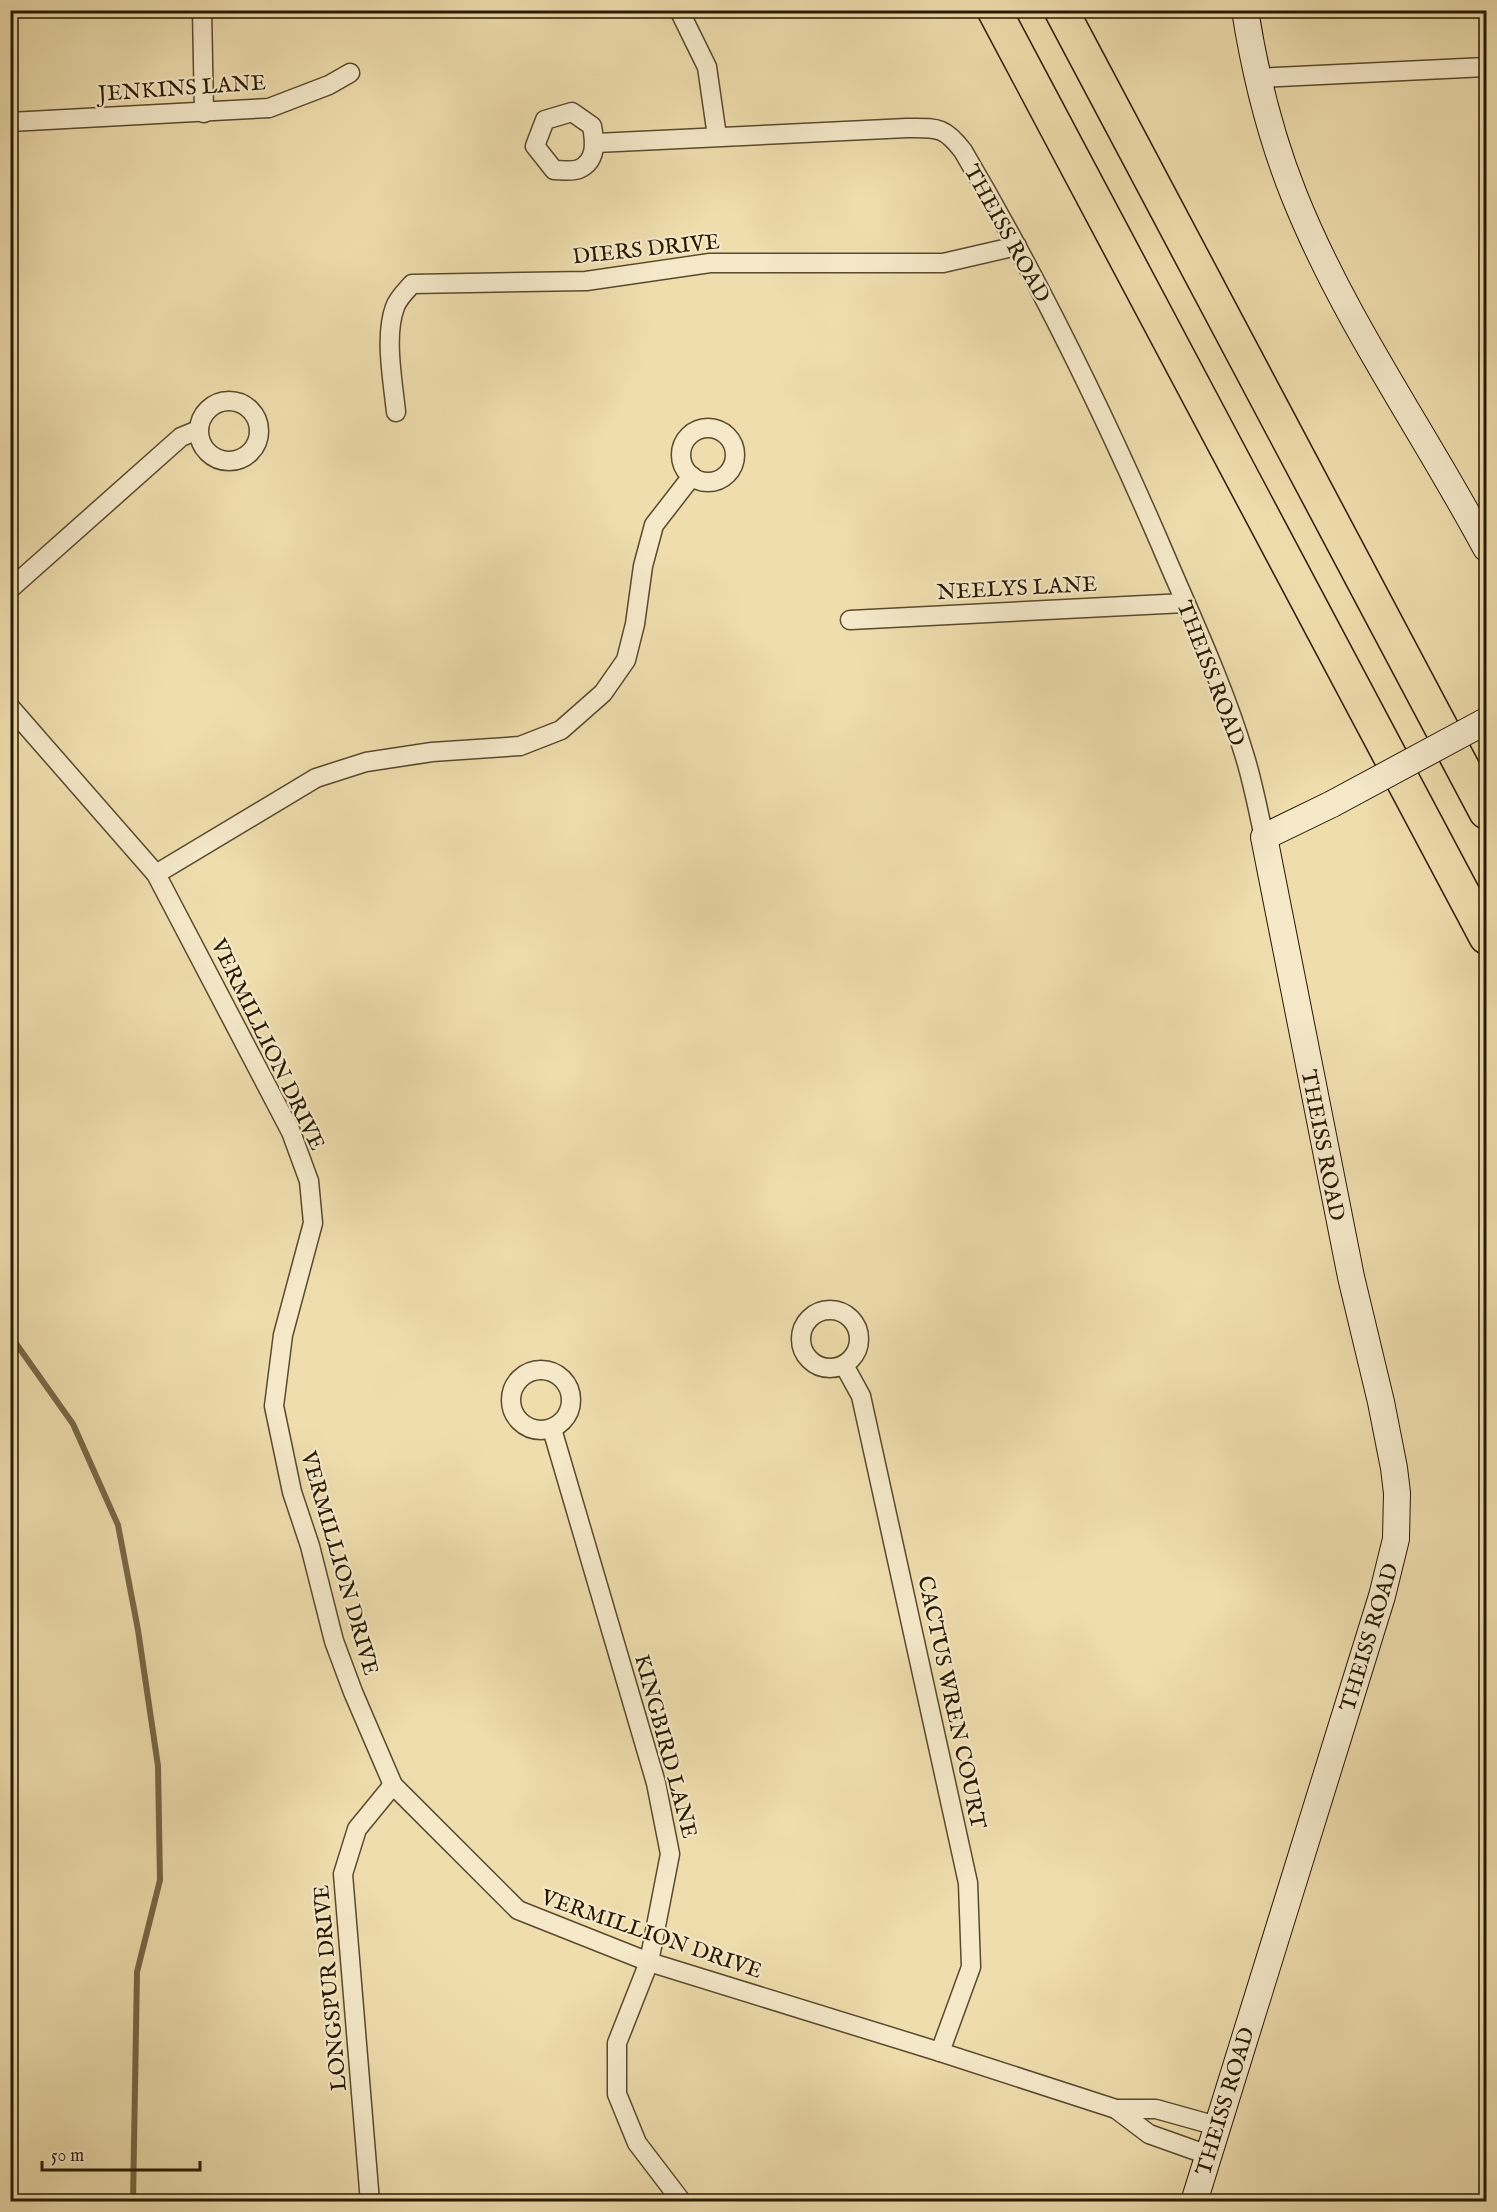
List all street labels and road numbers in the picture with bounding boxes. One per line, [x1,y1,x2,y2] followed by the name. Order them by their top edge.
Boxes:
[94,69,267,109] street label: JENKINS LANE
[957,160,1056,308] street label: THEISS ROAD
[571,228,721,272] street label: DIERS DRIVE
[936,571,1098,607] street label: NEELYS LANE
[1170,597,1251,750] street label: THEISS ROAD
[203,934,331,1155] street label: VERMILLION DRIVE
[1294,1067,1350,1223] street label: THEISS ROAD
[293,1447,384,1679] street label: VERMILLION DRIVE
[1334,1560,1406,1715] street label: THEISS ROAD
[911,1573,992,1832] street label: CACTUS WREN COURT
[627,1651,703,1842] street label: KINGBIRD LANE
[308,1884,354,2092] street label: LONGSPUR DRIVE
[536,1884,765,1986] street label: VERMILLION DRIVE
[1190,2024,1262,2179] street label: THEISS ROAD

